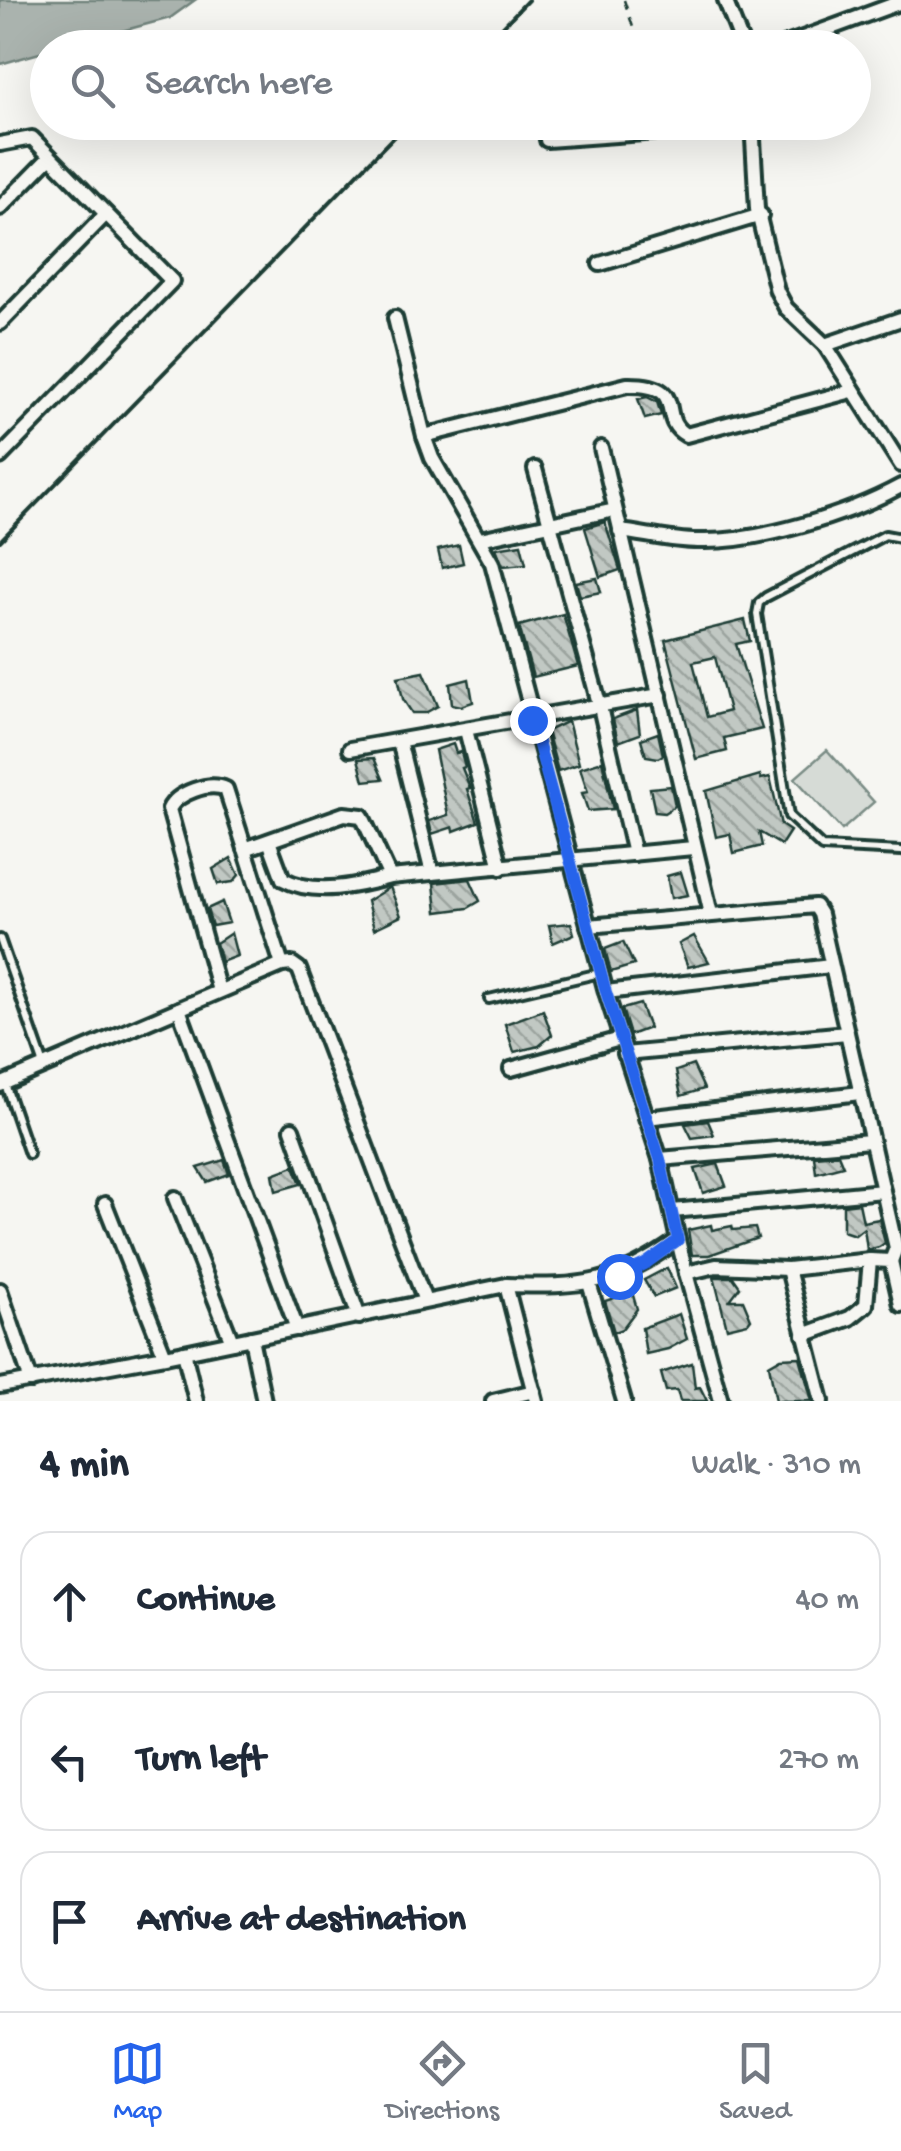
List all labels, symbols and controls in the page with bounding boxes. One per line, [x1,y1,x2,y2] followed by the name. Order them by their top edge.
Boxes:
[30,30,871,140] search box
[65,58,120,113] icon: search
[145,63,332,107] text: Search here
[510,698,556,744] route end
[597,1254,643,1300] route start
[40,1442,129,1491] text: 4 min
[692,1447,861,1485] text: Walk · 310 m
[42,1574,97,1629] icon: ahead
[137,1579,275,1623] text: Continue
[795,1582,859,1620] text: 40 m
[42,1734,97,1789] icon: left
[137,1739,265,1783] text: Turn left
[778,1742,859,1780] text: 270 m
[42,1894,97,1949] icon: arrive
[137,1899,466,1943] text: Arrive at destination
[110,2036,165,2129] tab: Map
[385,2036,499,2129] tab: Directions
[719,2036,791,2129] tab: Saved

